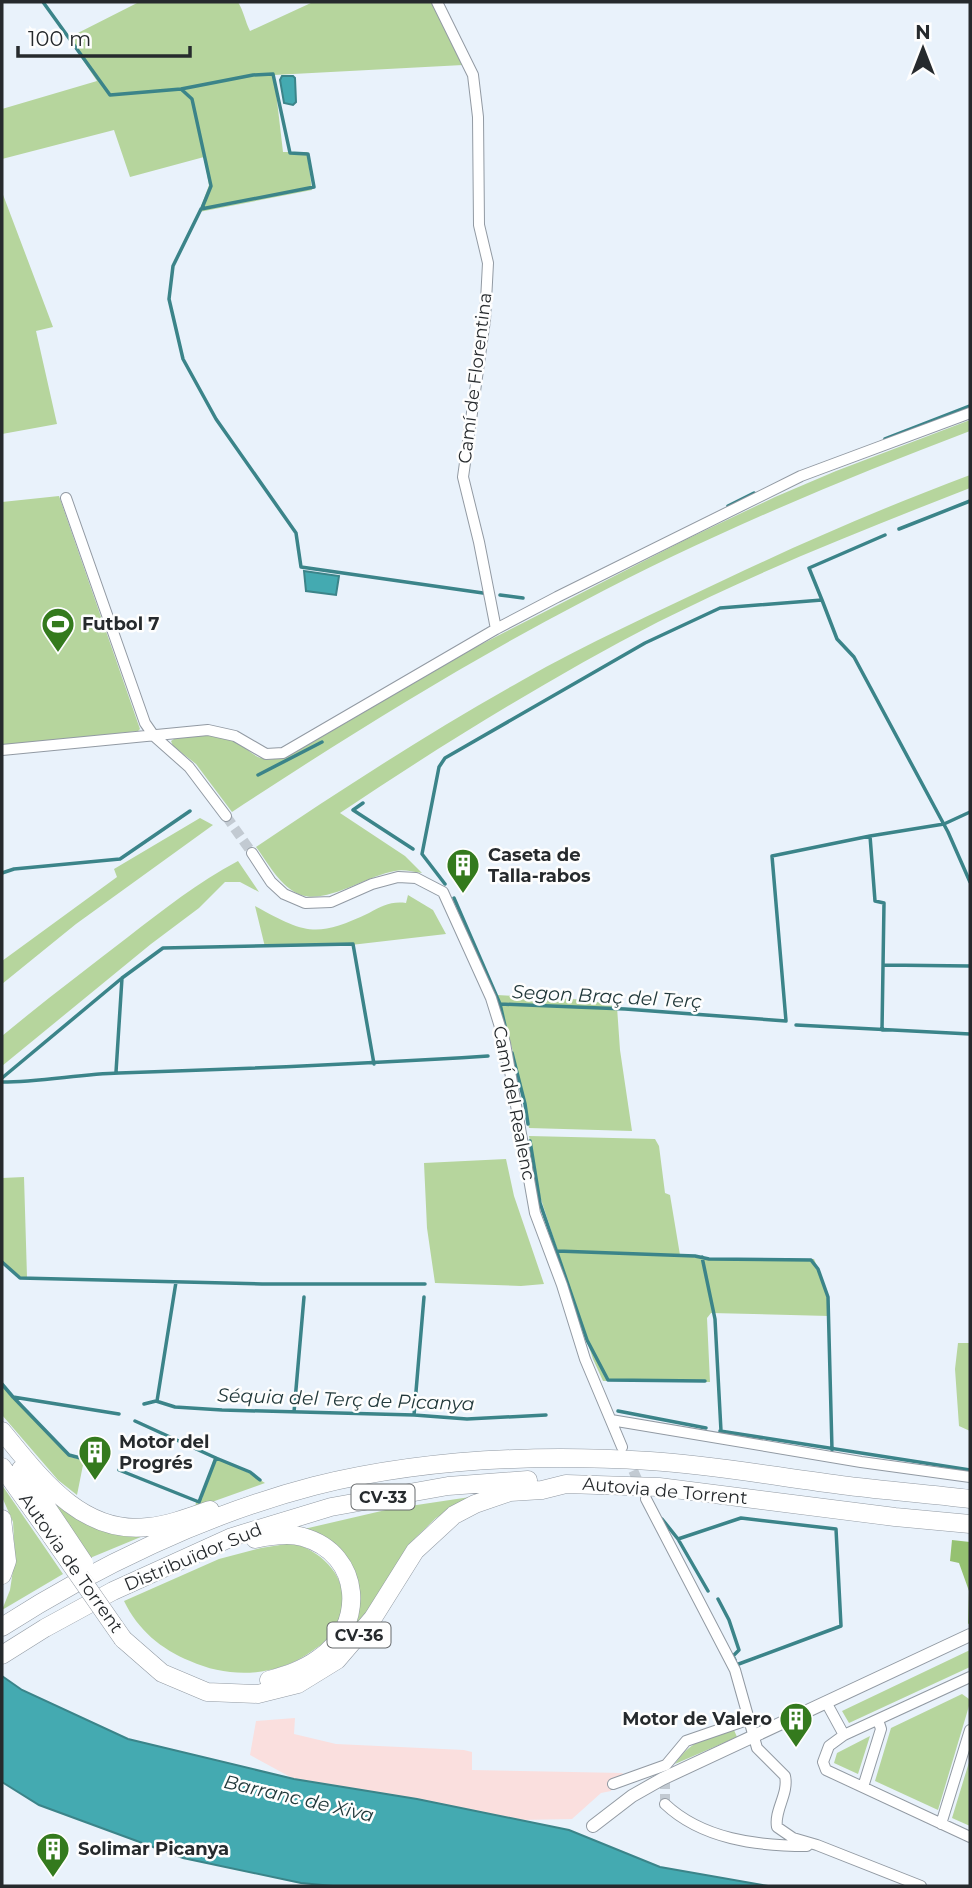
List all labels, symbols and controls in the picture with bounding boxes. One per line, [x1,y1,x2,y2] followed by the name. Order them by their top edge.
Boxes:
[18,14,189,58] scale bar
[888,14,958,84] north arrow
[915,21,931,44] text: N
[28,26,91,51] text: 100 m
[454,291,496,465] street label: Camí de Florentina
[39,605,77,654] sports icon: Futbol 7
[82,613,159,635] place label: Futbol 7
[488,844,591,887] place label: Caseta de Talla-rabos
[444,846,482,895] building icon: Caseta de Talla-rabos
[511,980,703,1013] water label: Segon Braç del Terç
[488,1024,540,1182] street label: Camí del Realenc
[217,1384,475,1415] water label: Séquia del Terç de Picanya
[119,1431,209,1474] place label: Motor del Progrés
[76,1433,114,1482] building icon: Motor del Progrés
[582,1473,748,1509] street label: Autovia de Torrent
[352,1484,414,1510] road number: CV-33
[15,1489,127,1637] street label: Autovia de Torrent
[121,1518,265,1596] street label: Distribuïdor Sud
[328,1623,390,1648] road number: CV-36
[777,1700,815,1749] building icon: Motor de Valero
[622,1708,772,1730] place label: Motor de Valero
[222,1770,376,1827] water label: Barranc de Xiva
[34,1830,72,1879] building icon: Solimar Picanya
[78,1838,229,1860] place label: Solimar Picanya

